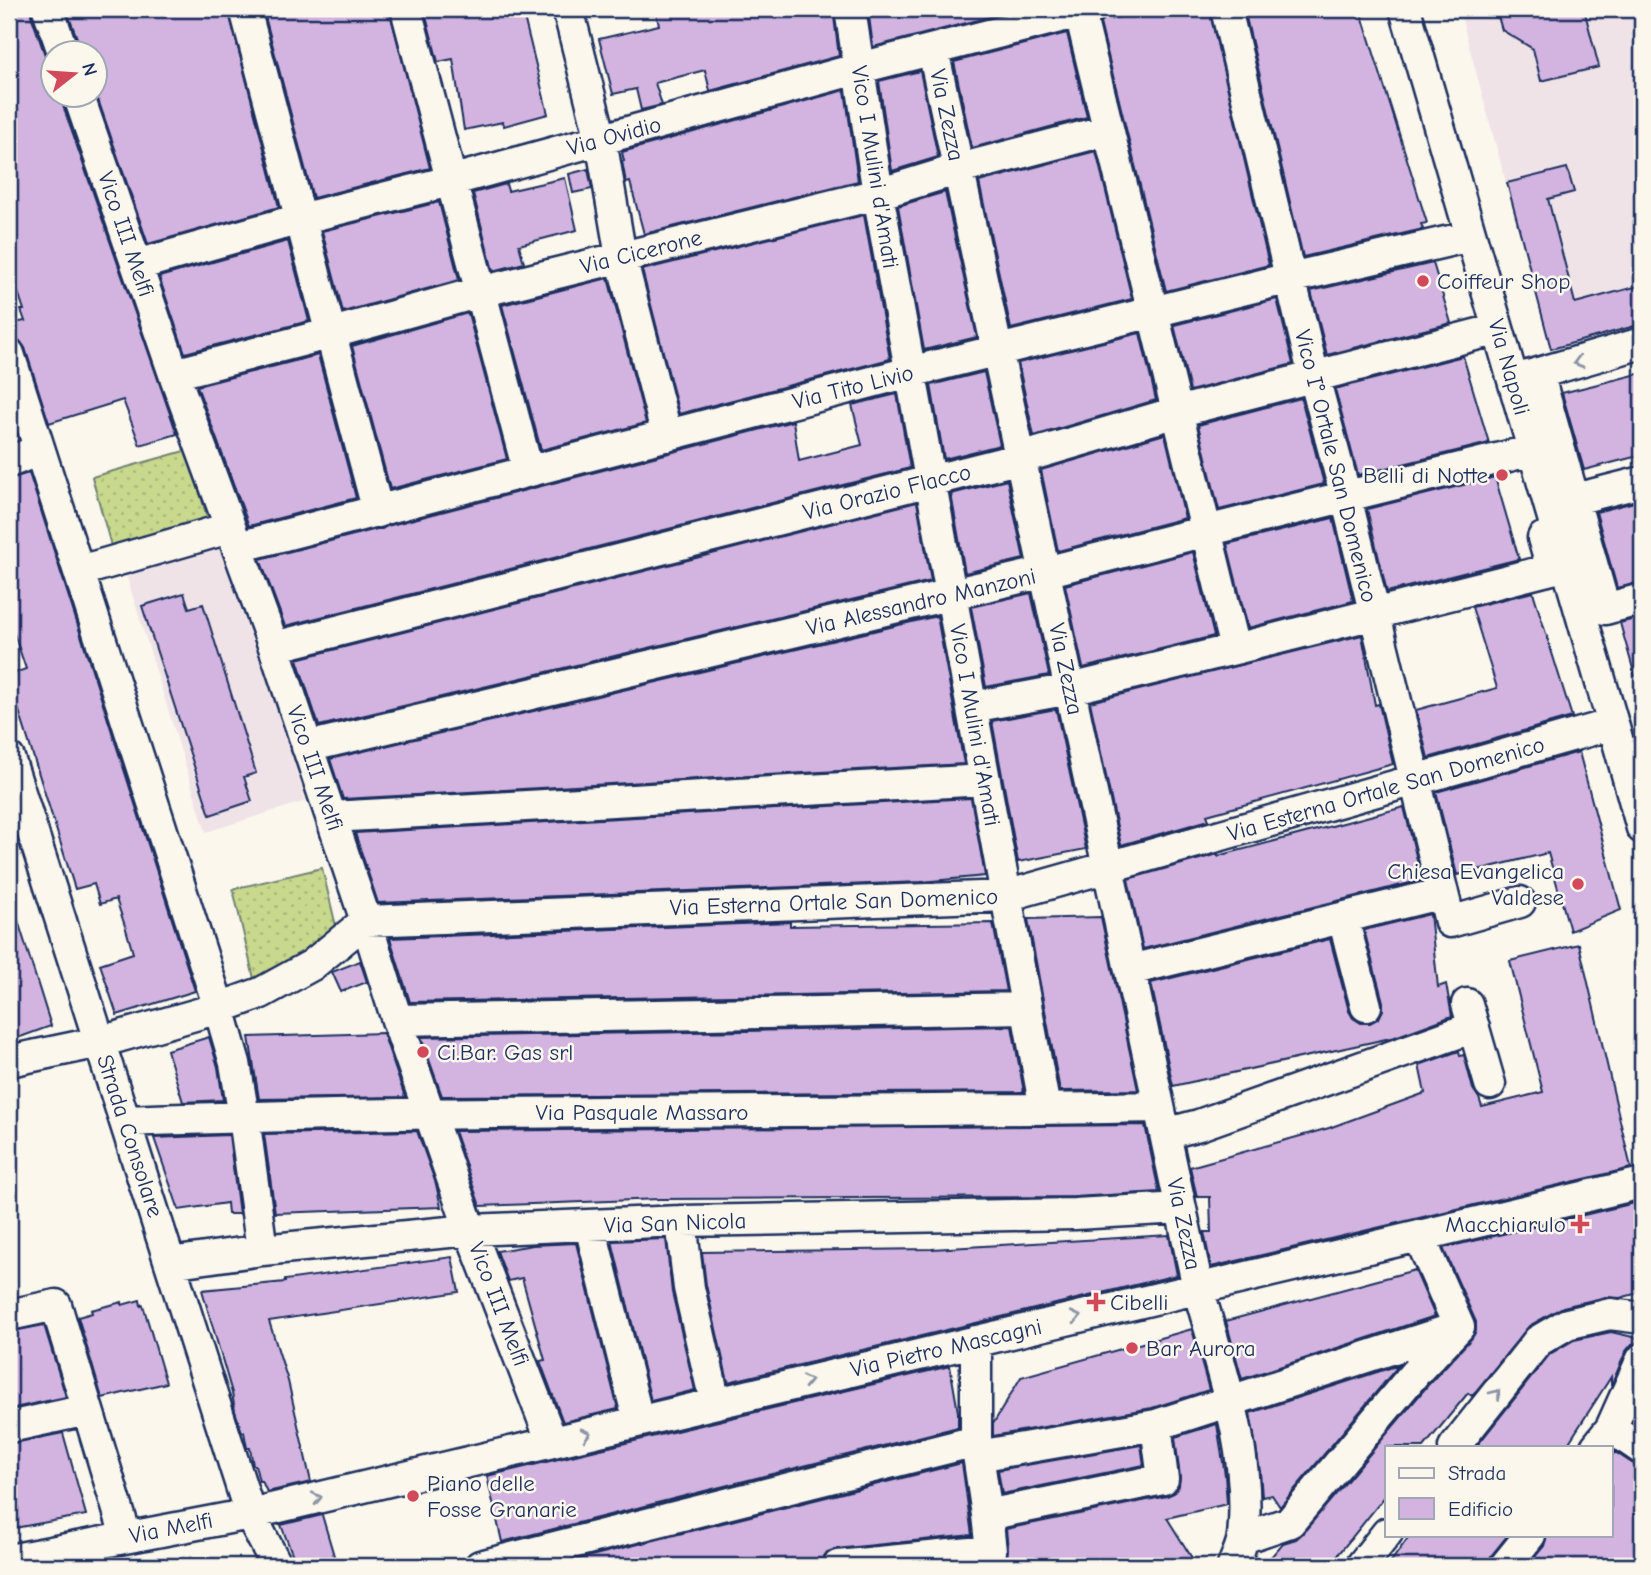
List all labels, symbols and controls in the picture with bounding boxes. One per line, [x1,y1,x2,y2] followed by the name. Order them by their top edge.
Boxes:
[38,38,108,108] north arrow
[77,60,102,78] text: N
[846,64,904,270] street label: Vico I Mulini d'Amati
[924,67,970,163] street label: Via Zezza
[564,110,664,162] street label: Via Ovidio
[92,168,160,300] street label: Vico III Melfi
[577,224,705,280] street label: Via Cicerone
[1437,268,1570,295] place label: Coiffeur Shop
[1415,273,1431,289] marker: Coiffeur Shop
[1482,316,1536,418] street label: Via Napoli
[1289,327,1383,605] street label: Vico I° Ortale San Domenico
[1572,353,1584,368] one-way arrow
[790,359,916,415] street label: Via Tito Livio
[800,458,974,526] street label: Via Orazio Flacco
[1363,462,1488,489] place label: Belli di Notte
[1494,467,1510,483] marker: Belli di Notte
[804,562,1038,642] street label: Via Alessandro Manzoni
[1043,621,1089,717] street label: Via Zezza
[944,622,1006,828] street label: Vico I Mulini d'Amati
[281,702,349,834] street label: Vico III Melfi
[1224,731,1548,847] street label: Via Esterna Ortale San Domenico
[1387,858,1564,911] place label: Chiesa Evangelica Valdese
[1570,876,1586,892] marker: Chiesa Evangelica Valdese
[669,883,999,921] street label: Via Esterna Ortale San Domenico
[437,1039,573,1066] place label: Ci.Bar. Gas srl
[415,1044,431,1060] marker: Ci.Bar. Gas srl
[91,1051,169,1221] street label: Strada Consolare
[535,1099,749,1126] street label: Via Pasquale Massaro
[1161,1176,1207,1272] street label: Via Zezza
[603,1207,747,1239] street label: Via San Nicola
[1445,1211,1566,1238] place label: Macchiarulo
[1572,1216,1588,1232] marker: Macchiarulo
[463,1238,535,1370] street label: Vico III Melfi
[1110,1289,1168,1316] place label: Cibelli
[1088,1294,1104,1310] marker: Cibelli
[1070,1311,1082,1326] one-way arrow
[848,1313,1044,1383] street label: Via Pietro Mascagni
[1146,1335,1256,1362] place label: Bar Aurora
[1124,1340,1140,1356] marker: Bar Aurora
[801,1375,813,1389] one-way arrow
[1488,1389,1501,1401] one-way arrow
[580,1428,592,1442] one-way arrow
[1385,1446,1612,1536] legend
[1448,1461,1506,1485] text: Strada
[427,1470,577,1523] place label: Piano delle Fosse Granarie
[405,1488,421,1504] marker: Piano delle Fosse Granarie
[311,1492,323,1506] one-way arrow
[1448,1497,1513,1521] text: Edificio
[127,1507,215,1549] street label: Via Melfi

